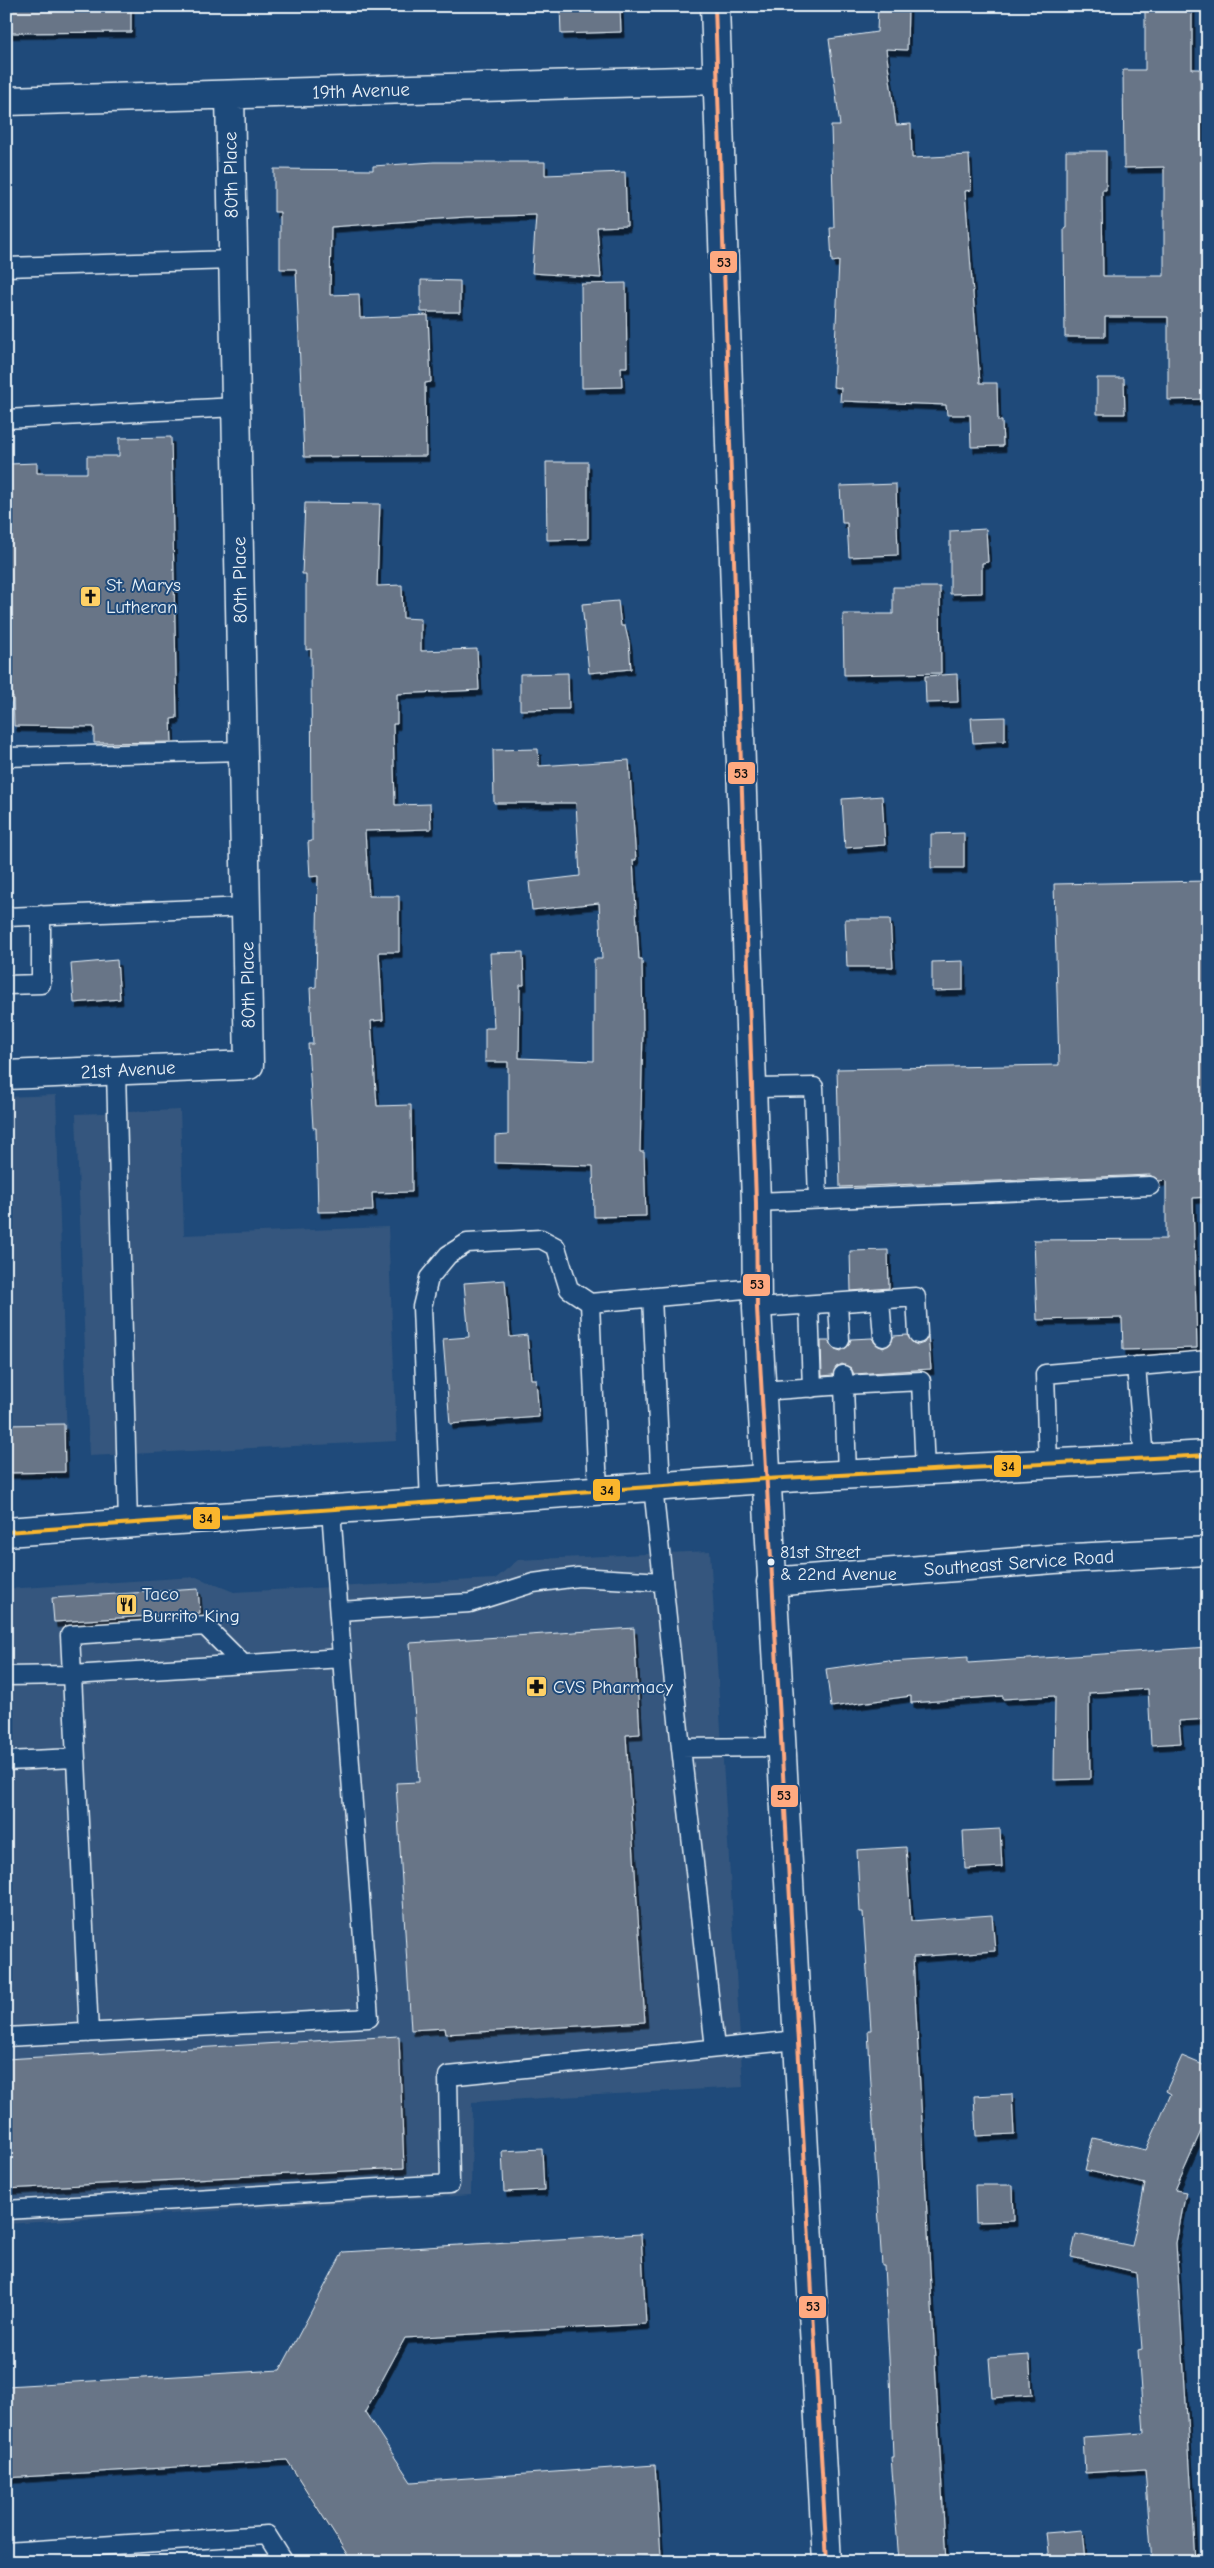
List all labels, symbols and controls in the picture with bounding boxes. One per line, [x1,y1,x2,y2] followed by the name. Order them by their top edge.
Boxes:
[312,78,410,104] street label: 19th Avenue
[219,132,243,218] street label: 80th Place
[709,250,738,274] line badge: 53
[717,254,731,271] text: 53
[228,537,252,623] street label: 80th Place
[106,574,181,618] place label: St. Marys Lutheran
[78,584,102,608] church icon: St. Marys Lutheran
[727,761,756,785] line badge: 53
[734,765,748,782] text: 53
[236,942,260,1028] street label: 80th Place
[80,1057,176,1083] street label: 21st Avenue
[742,1273,771,1297] line badge: 53
[750,1276,764,1293] text: 53
[993,1454,1022,1478] line badge: 34
[1001,1458,1015,1475] text: 34
[592,1478,621,1502] line badge: 34
[600,1482,614,1499] text: 34
[192,1506,221,1530] line badge: 34
[199,1510,213,1527] text: 34
[780,1542,897,1585] place label: 81st Street & 22nd Avenue
[923,1545,1115,1581] street label: Southeast Service Road
[766,1557,776,1567] marker: 81st Street & 22nd Avenue
[142,1583,240,1627] place label: Taco Burrito King
[114,1593,138,1617] restaurant icon: Taco Burrito King
[525,1675,549,1699] pharmacy icon: CVS Pharmacy
[553,1676,674,1698] place label: CVS Pharmacy
[770,1784,799,1808] line badge: 53
[777,1787,791,1804] text: 53
[798,2295,827,2319] line badge: 53
[806,2298,820,2315] text: 53

